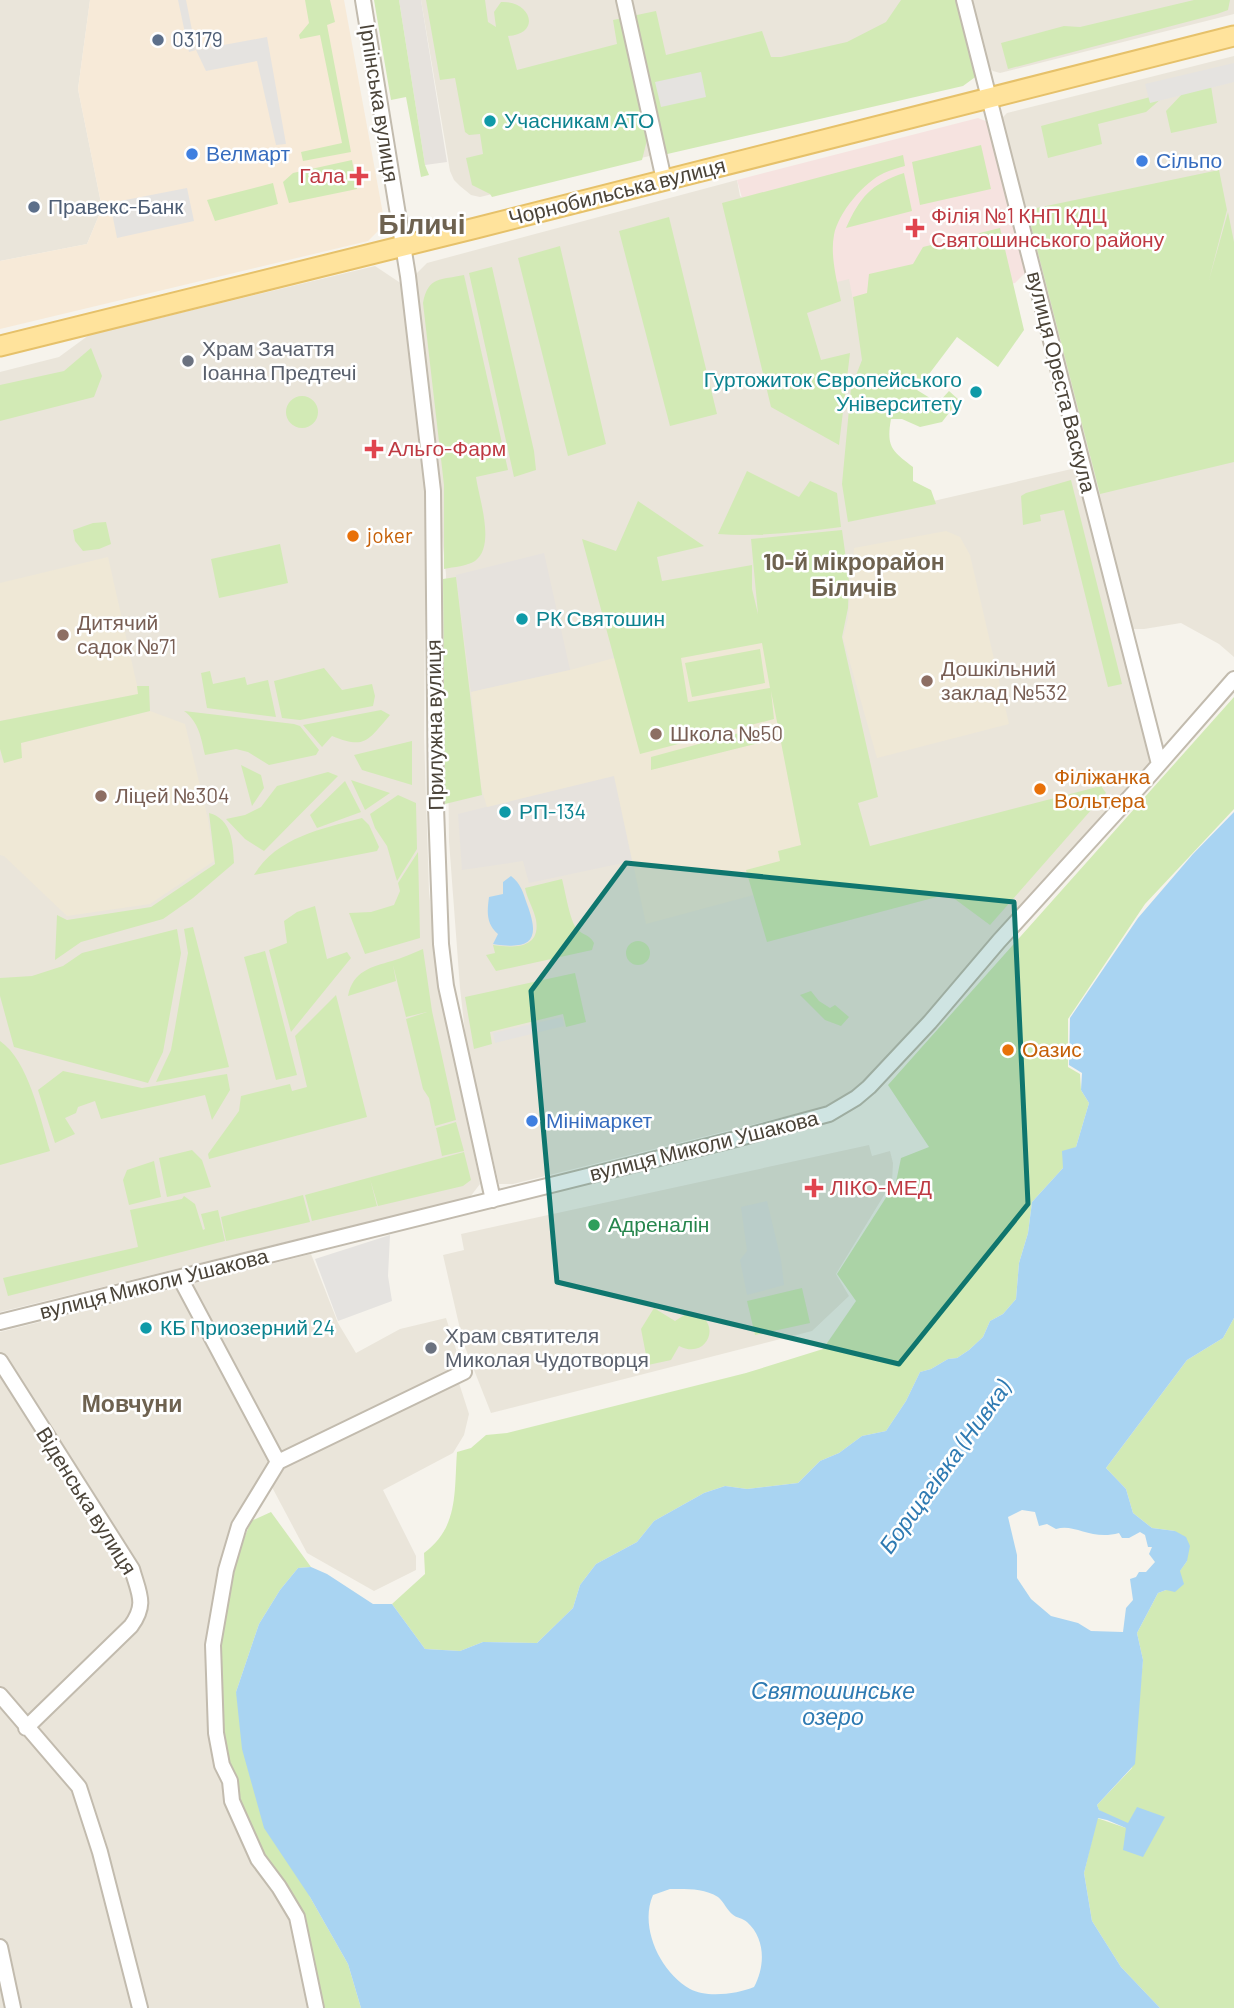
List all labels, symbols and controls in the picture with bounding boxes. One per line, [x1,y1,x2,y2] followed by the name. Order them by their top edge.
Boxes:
[356,22,405,184] street label: Ірпінська вулиця
[172,26,223,51] place label: 03179
[150,32,166,48] marker: 03179
[504,107,654,132] place label: Учасникам АТО
[482,113,498,129] marker: Учасникам АТО
[206,140,291,165] place label: Велмарт
[184,146,200,162] marker: Велмарт
[1156,147,1222,172] place label: Сільпо
[506,151,728,230] street label: Чорнобильська вулиця
[1134,153,1150,169] marker: Сільпо
[299,162,345,187] place label: Гала
[351,168,367,184] marker: Гала
[48,193,184,218] place label: Правекс-Банк
[26,199,42,215] marker: Правекс-Банк
[931,202,1165,251] place label: Філія №1 КНП КДЦ Святошинського району
[379,206,465,240] district label: Біличі
[905,218,925,238] marker: Філія №1 КНП КДЦ Святошинського району
[1023,268,1102,495] street label: вулиця Ореста Васкула
[202,335,356,384] place label: Храм Зачаття Іоанна Предтечі
[180,353,196,369] marker: Храм Зачаття Іоанна Предтечі
[704,366,962,415] place label: Гуртожиток Європейського Університету
[968,384,984,400] marker: Гуртожиток Європейського Університету
[388,435,506,460] place label: Альго-Фарм
[366,441,382,457] marker: Альго-Фарм
[366,522,413,547] place label: joker
[345,528,361,544] marker: joker
[763,547,945,601] district label: 10-й мікрорайон Біличів
[536,605,665,630] place label: РК Святошин
[77,609,176,658] place label: Дитячий садок №71
[514,611,530,627] marker: РК Святошин
[55,627,71,643] marker: Дитячий садок №71
[420,639,447,811] street label: Прилужна вулиця
[941,655,1068,704] place label: Дошкільний заклад №532
[919,673,935,689] marker: Дошкільний заклад №532
[670,720,783,745] place label: Школа №50
[648,726,664,742] marker: Школа №50
[1054,763,1151,812] place label: Філіжанка Вольтера
[1032,781,1048,797] marker: Філіжанка Вольтера
[115,782,230,807] place label: Ліцей №304
[93,788,109,804] marker: Ліцей №304
[519,798,586,823] place label: РП-134
[497,804,513,820] marker: РП-134
[1022,1036,1082,1061] place label: Оазис
[1000,1042,1016,1058] marker: Оазис
[587,1104,821,1185] street label: вулиця Миколи Ушакова
[546,1107,653,1132] place label: Мінімаркет
[524,1113,540,1129] marker: Мінімаркет
[830,1174,932,1199] place label: ЛІКО-МЕД
[804,1178,824,1198] marker: ЛІКО-МЕД
[608,1211,709,1236] place label: Адреналін
[586,1217,602,1233] marker: Адреналін
[37,1242,271,1323] street label: вулиця Миколи Ушакова
[160,1314,335,1339] place label: КБ Приозерний 24
[138,1320,154,1336] marker: КБ Приозерний 24
[445,1322,649,1371] place label: Храм святителя Миколая Чудотворця
[423,1340,439,1356] marker: Храм святителя Миколая Чудотворця
[872,1374,1017,1558] water label: Борщагівка (Нивка)
[82,1389,182,1417] district label: Мовчуни
[32,1422,143,1579] street label: Віденська вулиця
[751,1676,915,1730] water label: Святошинське озеро

